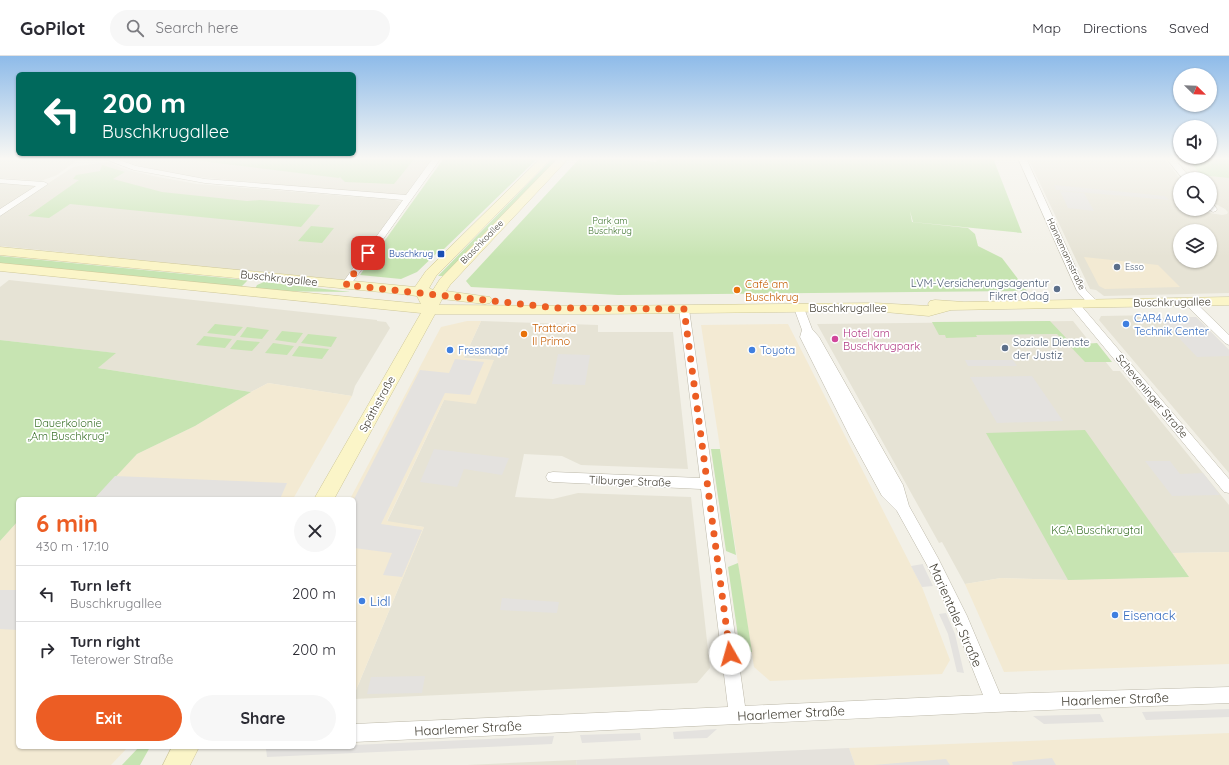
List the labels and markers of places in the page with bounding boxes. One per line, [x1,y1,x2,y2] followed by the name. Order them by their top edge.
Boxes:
[351,236,385,270] pin
[389,248,433,259] place label: Buschkrug
[436,249,446,259] marker: Buschkrug
[1125,261,1144,272] place label: Esso
[1112,262,1122,272] marker: Esso
[911,276,1050,303] place label: LVM-Versicherungsagentur Fikret Odağ
[745,277,799,304] place label: Café am Buschkrug
[1052,284,1062,294] marker: LVM-Versicherungsagentur Fikret Odağ
[732,285,742,295] marker: Café am Buschkrug
[1134,311,1210,338] place label: CAR4 Auto Technik Center
[1121,319,1131,329] marker: CAR4 Auto Technik Center
[532,321,576,348] place label: Trattoria Il Primo
[843,326,920,353] place label: Hotel am Buschkrugpark
[519,329,529,339] marker: Trattoria Il Primo
[830,334,840,344] marker: Hotel am Buschkrugpark
[1013,335,1090,362] place label: Soziale Dienste der Justiz
[458,343,508,357] place label: Fressnapf
[760,343,795,357] place label: Toyota
[1000,343,1010,353] marker: Soziale Dienste der Justiz
[445,345,455,355] marker: Fressnapf
[747,345,757,355] marker: Toyota
[370,593,391,609] place label: Lidl
[357,596,367,606] marker: Lidl
[1123,607,1176,623] place label: Eisenack
[1110,610,1120,620] marker: Eisenack

